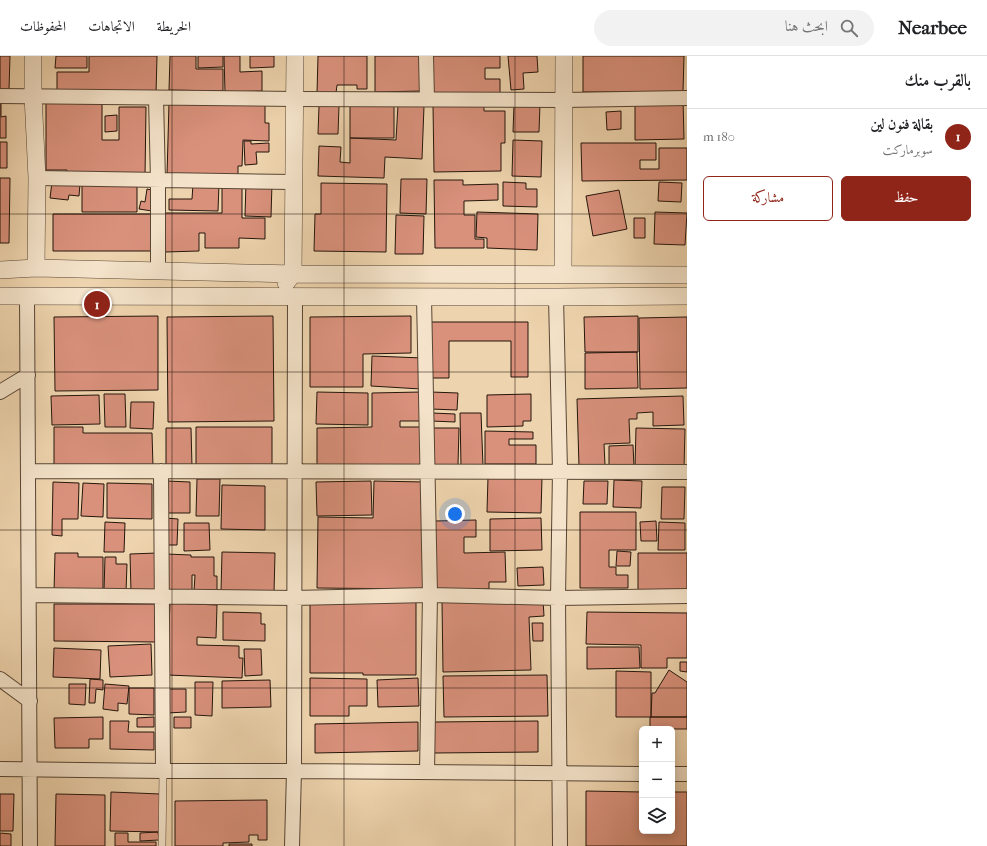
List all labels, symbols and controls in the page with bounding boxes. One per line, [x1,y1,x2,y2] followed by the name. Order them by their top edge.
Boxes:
[594,10,874,46] search box
[785,17,828,35] text: ابحث هنا
[838,17,860,39] icon: search
[898,17,967,39] text: Nearbee
[20,18,66,35] text: المحفوظات
[88,18,135,35] text: الاتجاهات
[157,18,191,35] text: الخريطة
[905,70,971,90] text: بالقرب منك
[871,115,933,133] text: بقالة فنون لين
[703,129,735,144] text: 180 m
[956,129,960,144] text: 1
[883,142,933,157] text: سوبرماركت
[703,176,833,221] button: مشاركة
[841,176,971,221] button: حفظ
[84,289,110,319] pin: 1
[445,504,465,524] your location
[639,726,675,834] map controls
[639,726,675,762] button: +
[639,762,675,798] button: −
[639,798,675,834] button: layers

